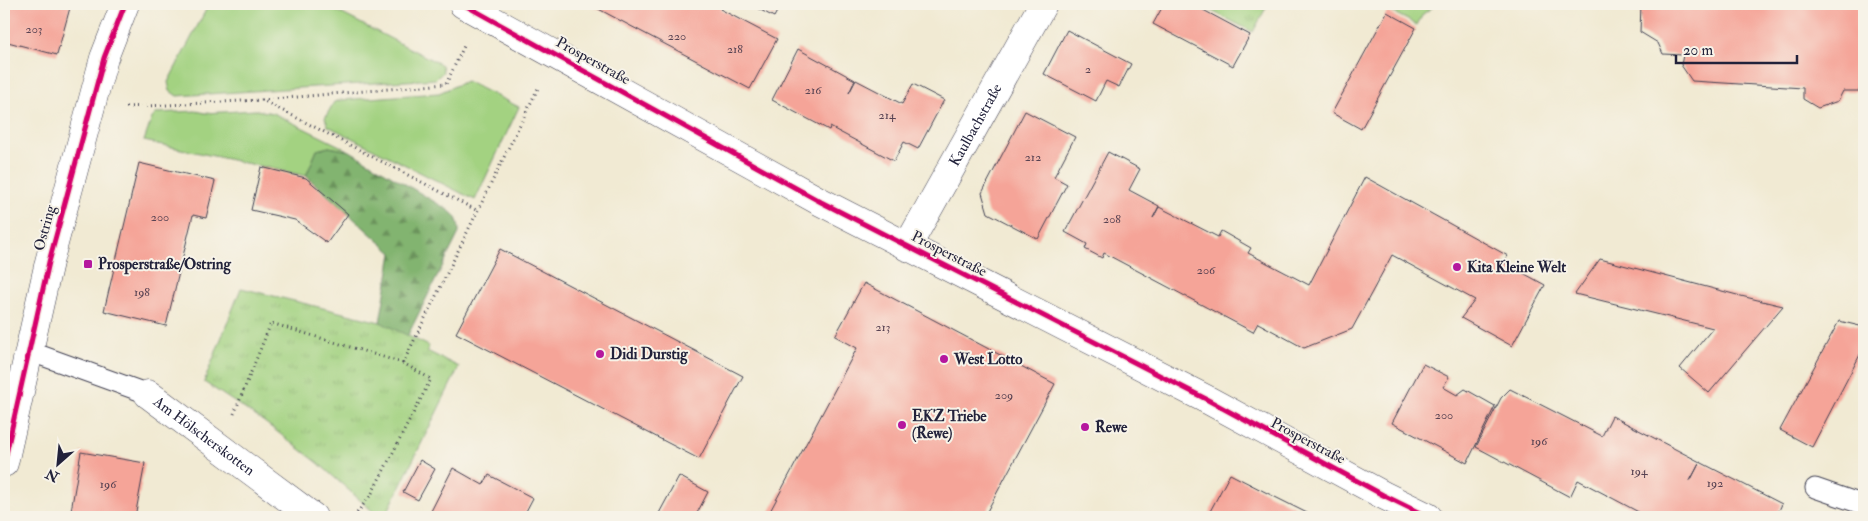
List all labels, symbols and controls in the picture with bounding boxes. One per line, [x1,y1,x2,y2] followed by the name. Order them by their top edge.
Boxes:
[26,22,42,37] house number: 203
[668,29,686,44] house number: 220
[1676,32,1797,64] scale bar
[552,33,634,90] street label: Prosperstraße
[1683,41,1713,60] text: 20 m
[727,42,743,57] house number: 218
[1085,62,1091,77] house number: 2
[945,80,1006,170] street label: Kaulbachstraße
[805,83,822,98] house number: 216
[879,108,896,123] house number: 214
[1025,150,1041,165] house number: 212
[30,202,60,253] street label: Ostring
[151,210,169,225] house number: 200
[1103,212,1121,227] house number: 208
[908,227,990,282] street label: Prosperstraße
[98,255,232,275] place label: Prosperstraße/Ostring
[82,258,94,270] marker: Prosperstraße/Ostring
[1467,258,1566,277] place label: Kita Kleine Welt
[1451,261,1463,273] marker: Kita Kleine Welt
[1197,263,1216,278] house number: 206
[134,285,150,300] house number: 198
[876,320,890,335] house number: 213
[610,345,688,365] place label: Didi Durstig
[594,348,606,360] marker: Didi Durstig
[953,350,1023,369] place label: West Lotto
[938,353,950,365] marker: West Lotto
[995,388,1013,403] house number: 209
[149,391,259,480] street label: Am Hölscherskotten
[912,407,987,443] place label: EKZ Triebe (Rewe)
[1435,408,1453,423] house number: 200
[1267,413,1349,470] street label: Prosperstraße
[1095,418,1128,437] place label: Rewe
[896,419,908,431] marker: EKZ Triebe (Rewe)
[1079,421,1091,433] marker: Rewe
[1531,434,1548,449] house number: 196
[32,438,82,488] north arrow
[1631,464,1648,479] house number: 194
[42,465,63,486] text: N
[1707,476,1723,491] house number: 192
[100,477,117,492] house number: 196

